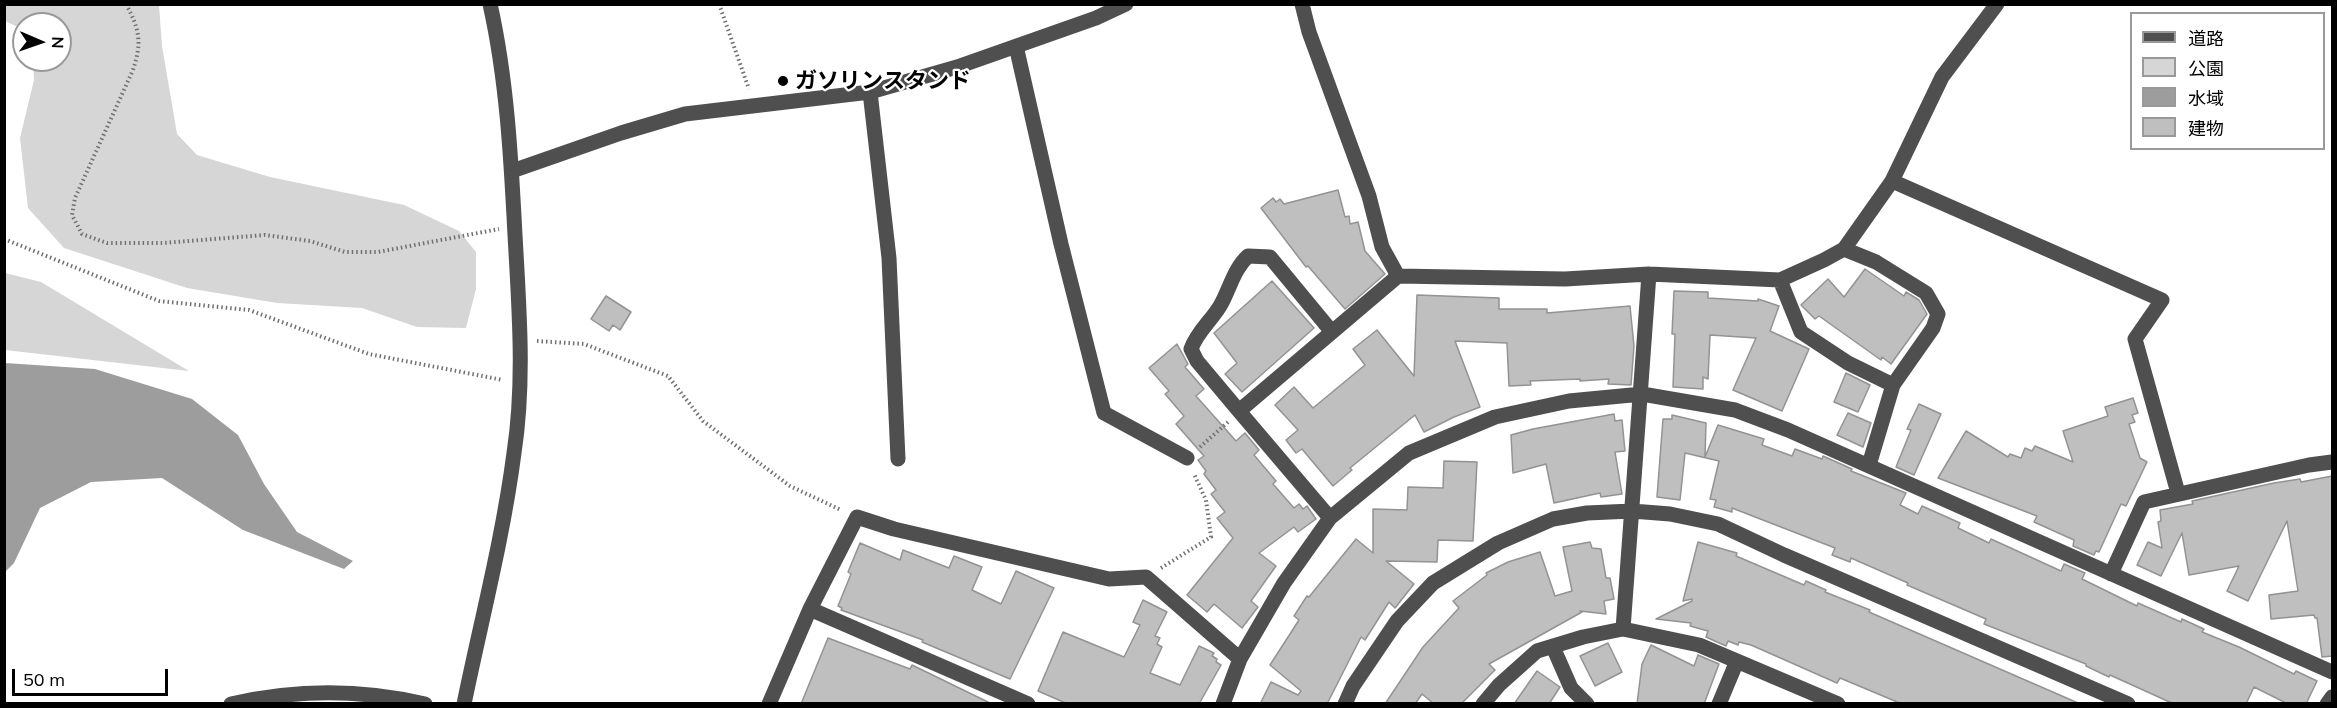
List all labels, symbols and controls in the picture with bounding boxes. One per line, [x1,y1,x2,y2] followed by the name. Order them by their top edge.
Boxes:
[12,12,72,72] north arrow
[2130,12,2325,150] legend
[2188,27,2224,50] text: 道路
[48,36,68,49] text: N
[2188,57,2224,80] text: 公園
[795,68,971,94] place label: ガソリンスタンド
[776,74,790,88] marker: ガソリンスタンド
[2188,87,2224,110] text: 水域
[2188,117,2224,140] text: 建物
[15,657,171,695] scale bar
[23,668,65,691] text: 50 m

